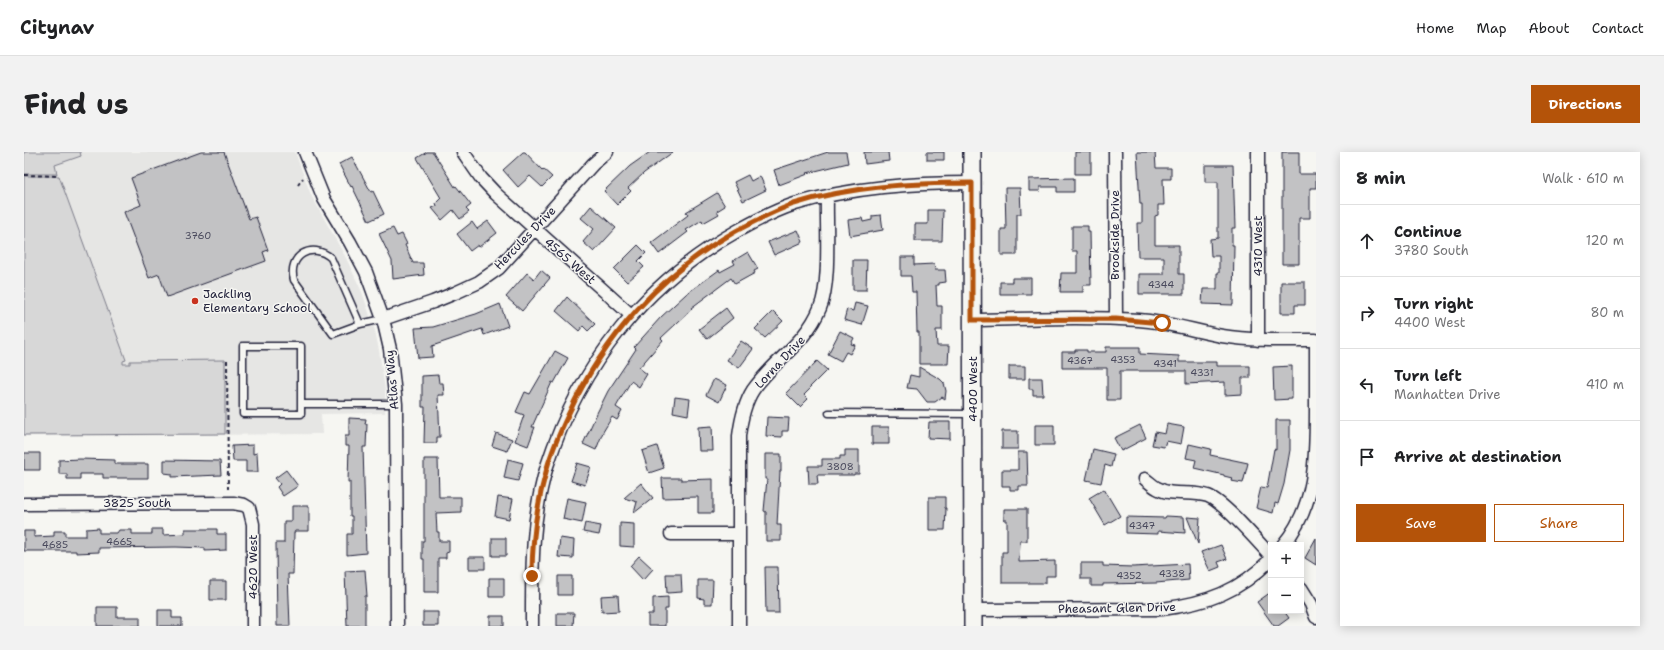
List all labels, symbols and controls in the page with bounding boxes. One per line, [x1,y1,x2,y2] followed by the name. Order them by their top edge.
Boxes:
[20,15,94,40] text: Citynav
[1416,19,1455,37] text: Home
[1477,19,1507,37] text: Map
[1529,19,1570,37] text: About
[1592,19,1644,37] text: Contact
[24,85,129,123] text: Find us
[1531,85,1640,123] button: Directions
[1356,167,1406,189] text: 8 min
[1542,170,1624,187] text: Walk · 610 m
[1107,190,1123,280] street label: Brookside Drive
[491,203,560,273] street label: Hercules Drive
[1250,215,1266,277] street label: 4310 West
[1394,222,1462,242] text: Continue
[185,229,211,242] house number: 3760
[1356,230,1378,252] icon: ahead
[1586,232,1624,249] text: 120 m
[541,234,599,288] street label: 4565 West
[1394,242,1469,259] text: 3780 South
[1148,278,1174,291] house number: 4344
[203,286,311,316] place label: Jackling Elementary School
[1394,294,1474,314] text: Turn right
[190,296,200,306] marker: Jackling Elementary School
[1356,302,1378,324] icon: right
[1590,304,1624,321] text: 80 m
[1153,314,1171,332] route start
[1394,314,1465,331] text: 4400 West
[751,332,809,392] street label: Lorna Drive
[381,349,403,411] street label: Atlas Way
[1110,353,1136,366] house number: 4353
[1067,354,1093,367] house number: 4367
[965,356,981,422] street label: 4400 West
[1153,357,1177,370] house number: 4341
[1190,366,1214,379] house number: 4331
[1394,366,1462,386] text: Turn left
[1356,374,1378,396] icon: left
[1586,376,1624,393] text: 410 m
[1394,386,1501,403] text: Manhatten Drive
[1356,446,1378,468] icon: arrive
[1394,447,1562,467] text: Arrive at destination
[826,460,854,473] house number: 3808
[103,495,171,511] street label: 3825 South
[1356,504,1486,542] button: Save
[1494,504,1624,542] button: Share
[1129,519,1155,532] house number: 4347
[106,535,132,548] house number: 4665
[245,535,261,599] street label: 4620 West
[42,538,68,551] house number: 4685
[1268,542,1304,614] map controls
[1268,542,1304,578] button: +
[523,567,541,585] route end
[1159,567,1185,580] house number: 4338
[1116,569,1142,582] house number: 4352
[1268,578,1304,614] button: −
[1058,599,1176,617] street label: Pheasant Glen Drive

